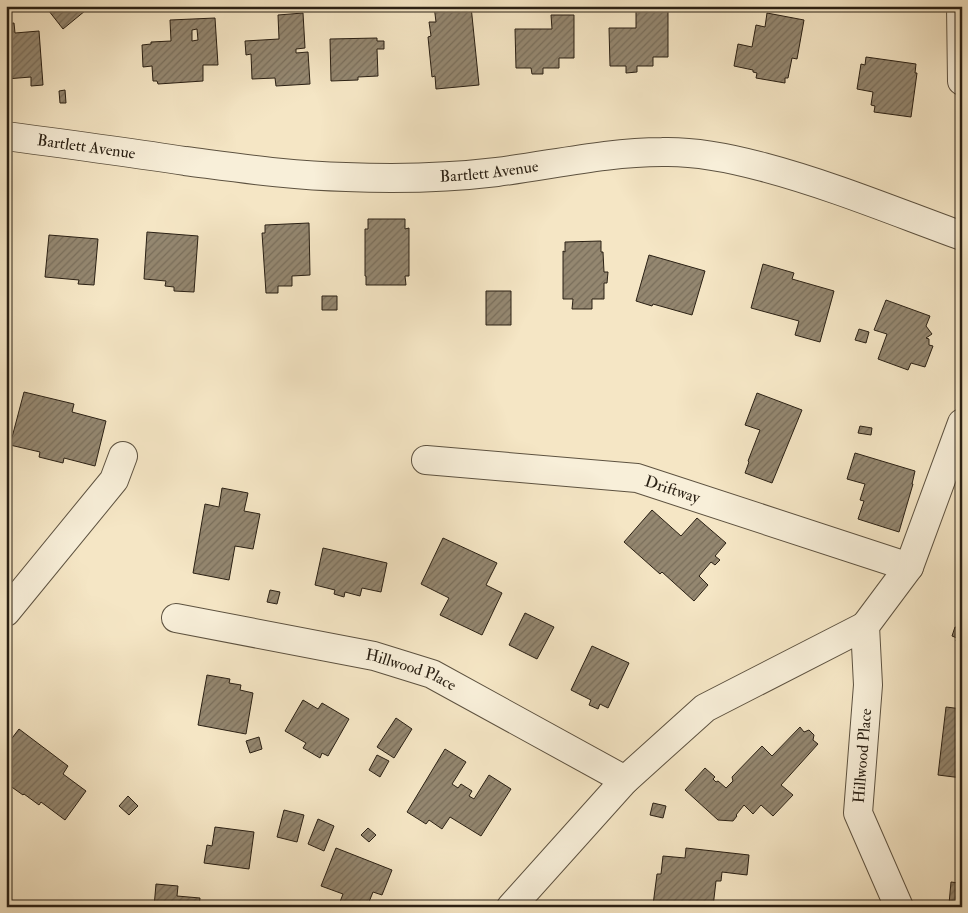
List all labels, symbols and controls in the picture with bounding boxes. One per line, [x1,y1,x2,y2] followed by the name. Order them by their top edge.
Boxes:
[36,130,137,164] street label: Bartlett Avenue
[439,156,540,187] street label: Bartlett Avenue
[642,471,703,508] street label: Driftway
[364,645,460,696] street label: Hillwood Place
[849,707,876,804] street label: Hillwood Place

